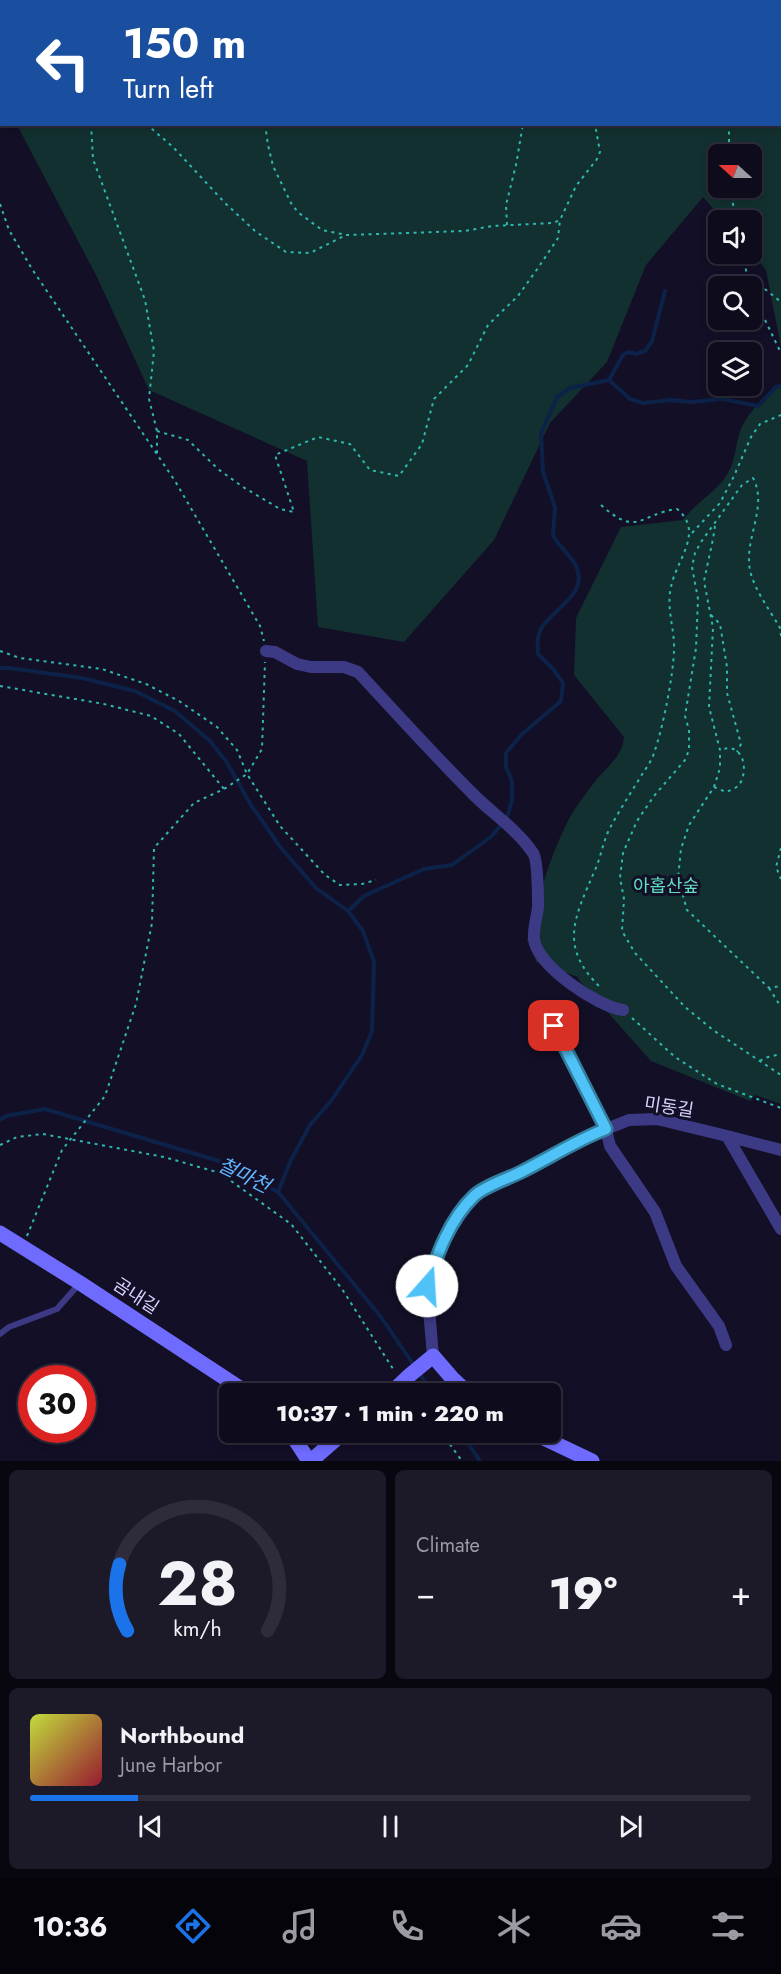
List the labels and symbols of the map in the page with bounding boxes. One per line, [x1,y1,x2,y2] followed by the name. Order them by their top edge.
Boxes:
[708,144,762,198] north arrow
[633,873,699,899] park label: 아홉산숲
[528,1000,579,1051] pin
[642,1090,696,1124] street label: 미동길
[213,1150,277,1202] water label: 철마천
[395,1254,459,1318] position arrow
[108,1272,164,1320] street label: 곰내길
[18,1365,96,1443] speed limit sign: 30

